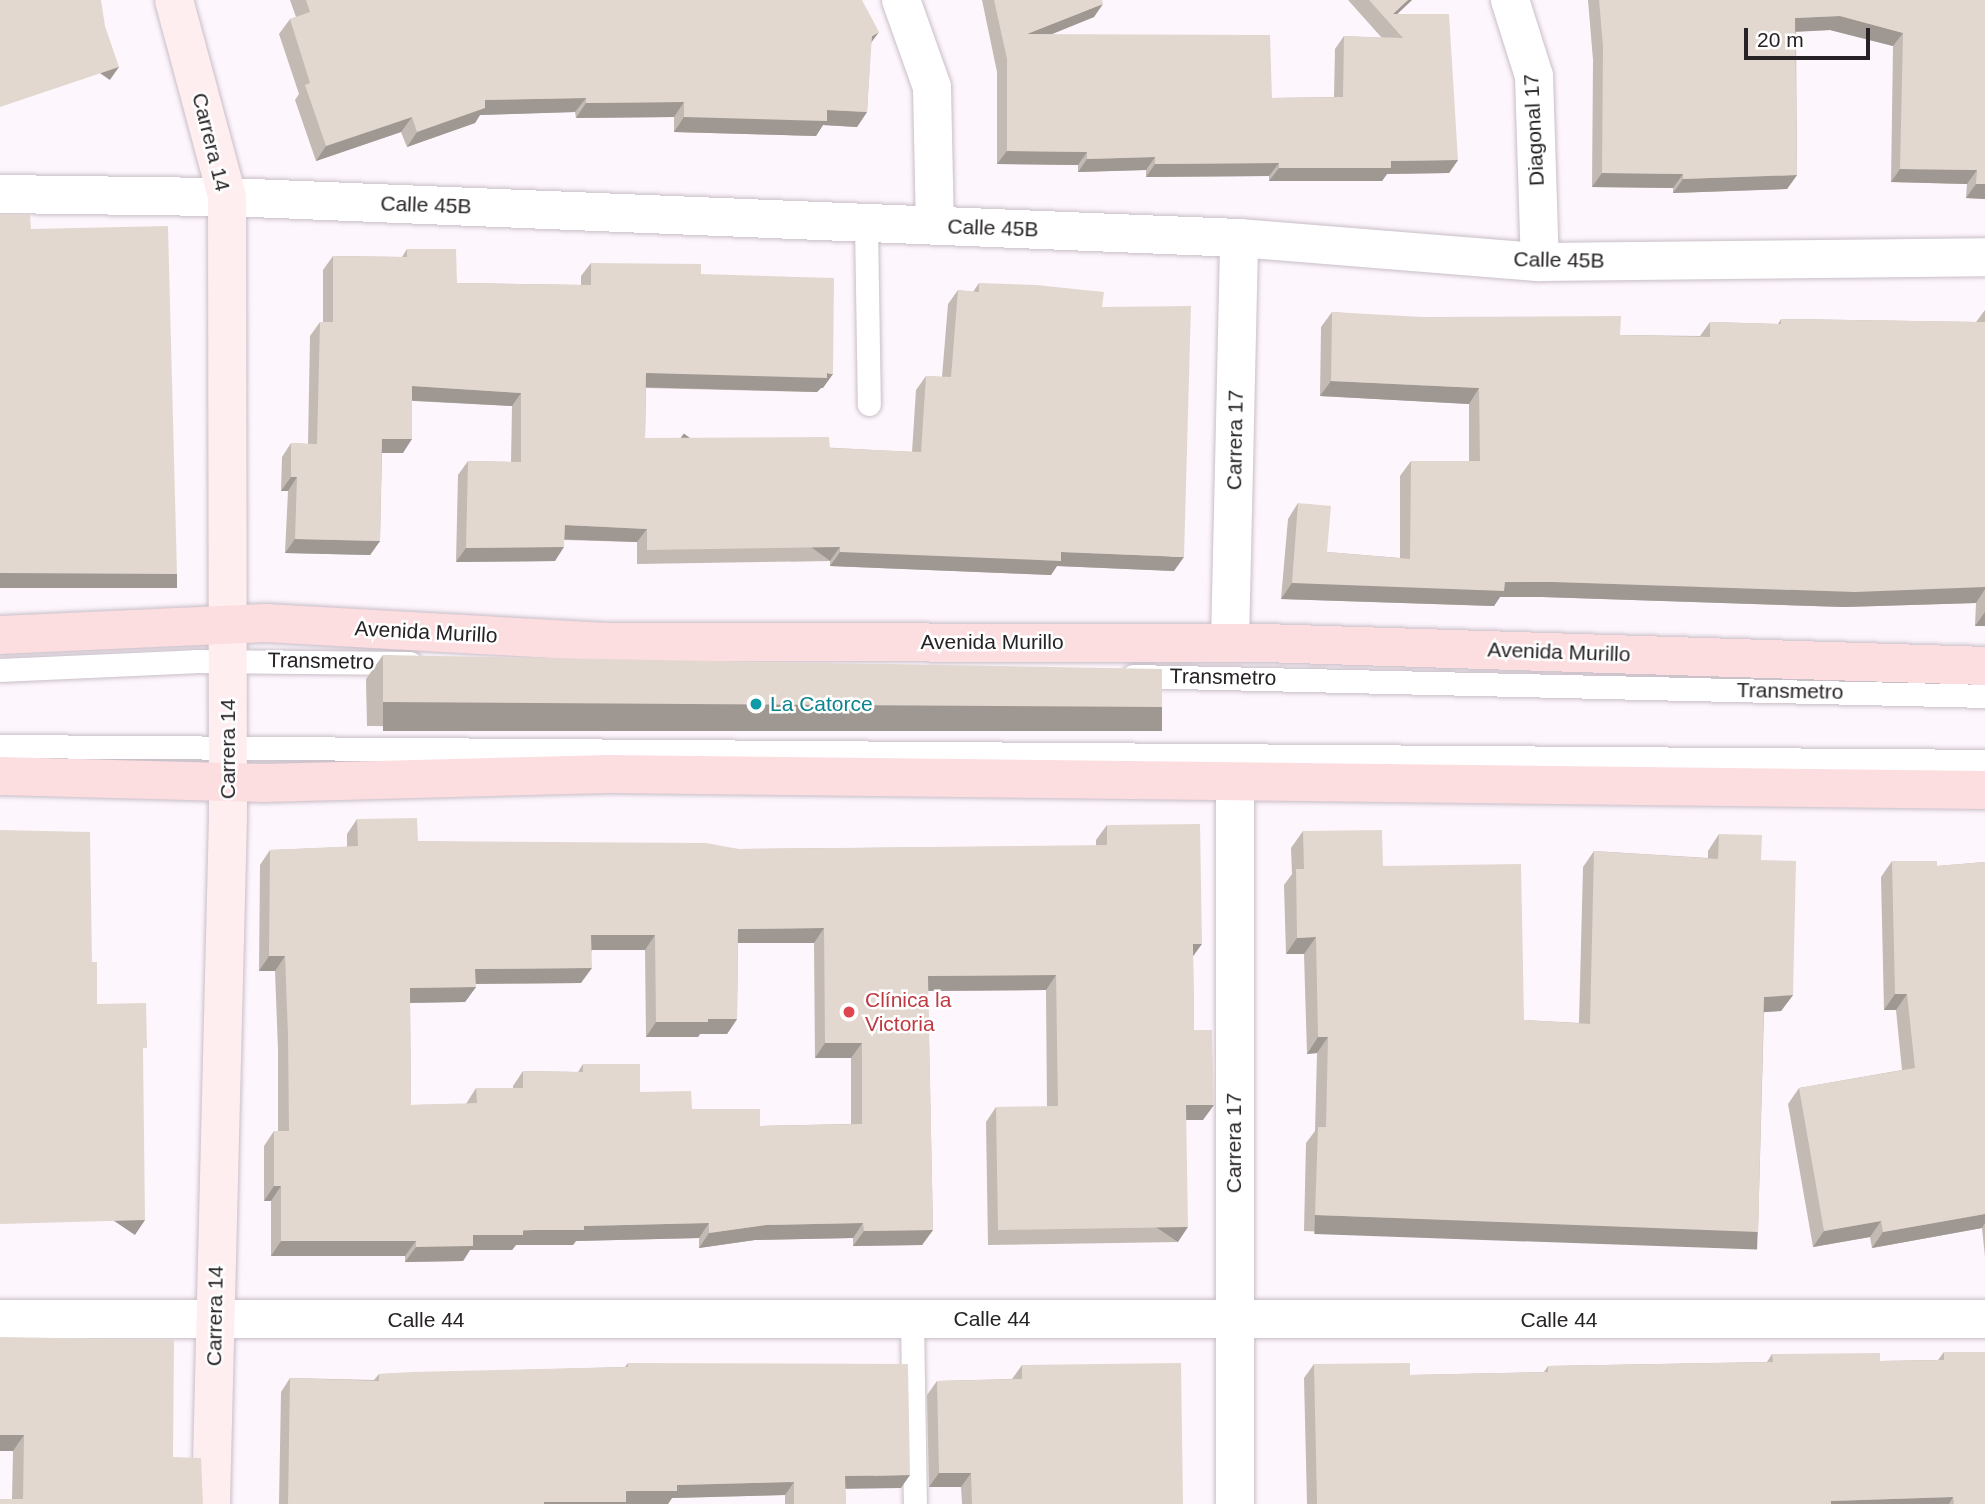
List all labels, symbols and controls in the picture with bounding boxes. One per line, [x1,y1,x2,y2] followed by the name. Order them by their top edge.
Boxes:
[1747,14,1873,58] scale bar
[1757,28,1804,51] text: 20 m
[1518,73,1550,187] street label: Diagonal 17
[187,90,235,194] street label: Carrera 14
[380,191,472,219] street label: Calle 45B
[947,214,1039,242] street label: Calle 45B
[1513,247,1605,273] street label: Calle 45B
[1222,390,1248,490] street label: Carrera 17
[354,616,498,648] street label: Avenida Murillo
[920,629,1064,655] street label: Avenida Murillo
[1487,637,1631,667] street label: Avenida Murillo
[267,647,375,675] street label: Transmetro
[1169,663,1277,691] street label: Transmetro
[1736,677,1844,705] street label: Transmetro
[770,691,873,717] place label: La Catorce
[748,696,764,712] marker: La Catorce
[215,699,241,799] street label: Carrera 14
[865,987,951,1037] place label: Clínica la Victoria
[839,1002,859,1022] marker: Clínica la Victoria
[1221,1093,1247,1193] street label: Carrera 17
[202,1266,228,1366] street label: Carrera 14
[953,1306,1031,1332] street label: Calle 44
[387,1307,465,1333] street label: Calle 44
[1520,1307,1598,1333] street label: Calle 44

